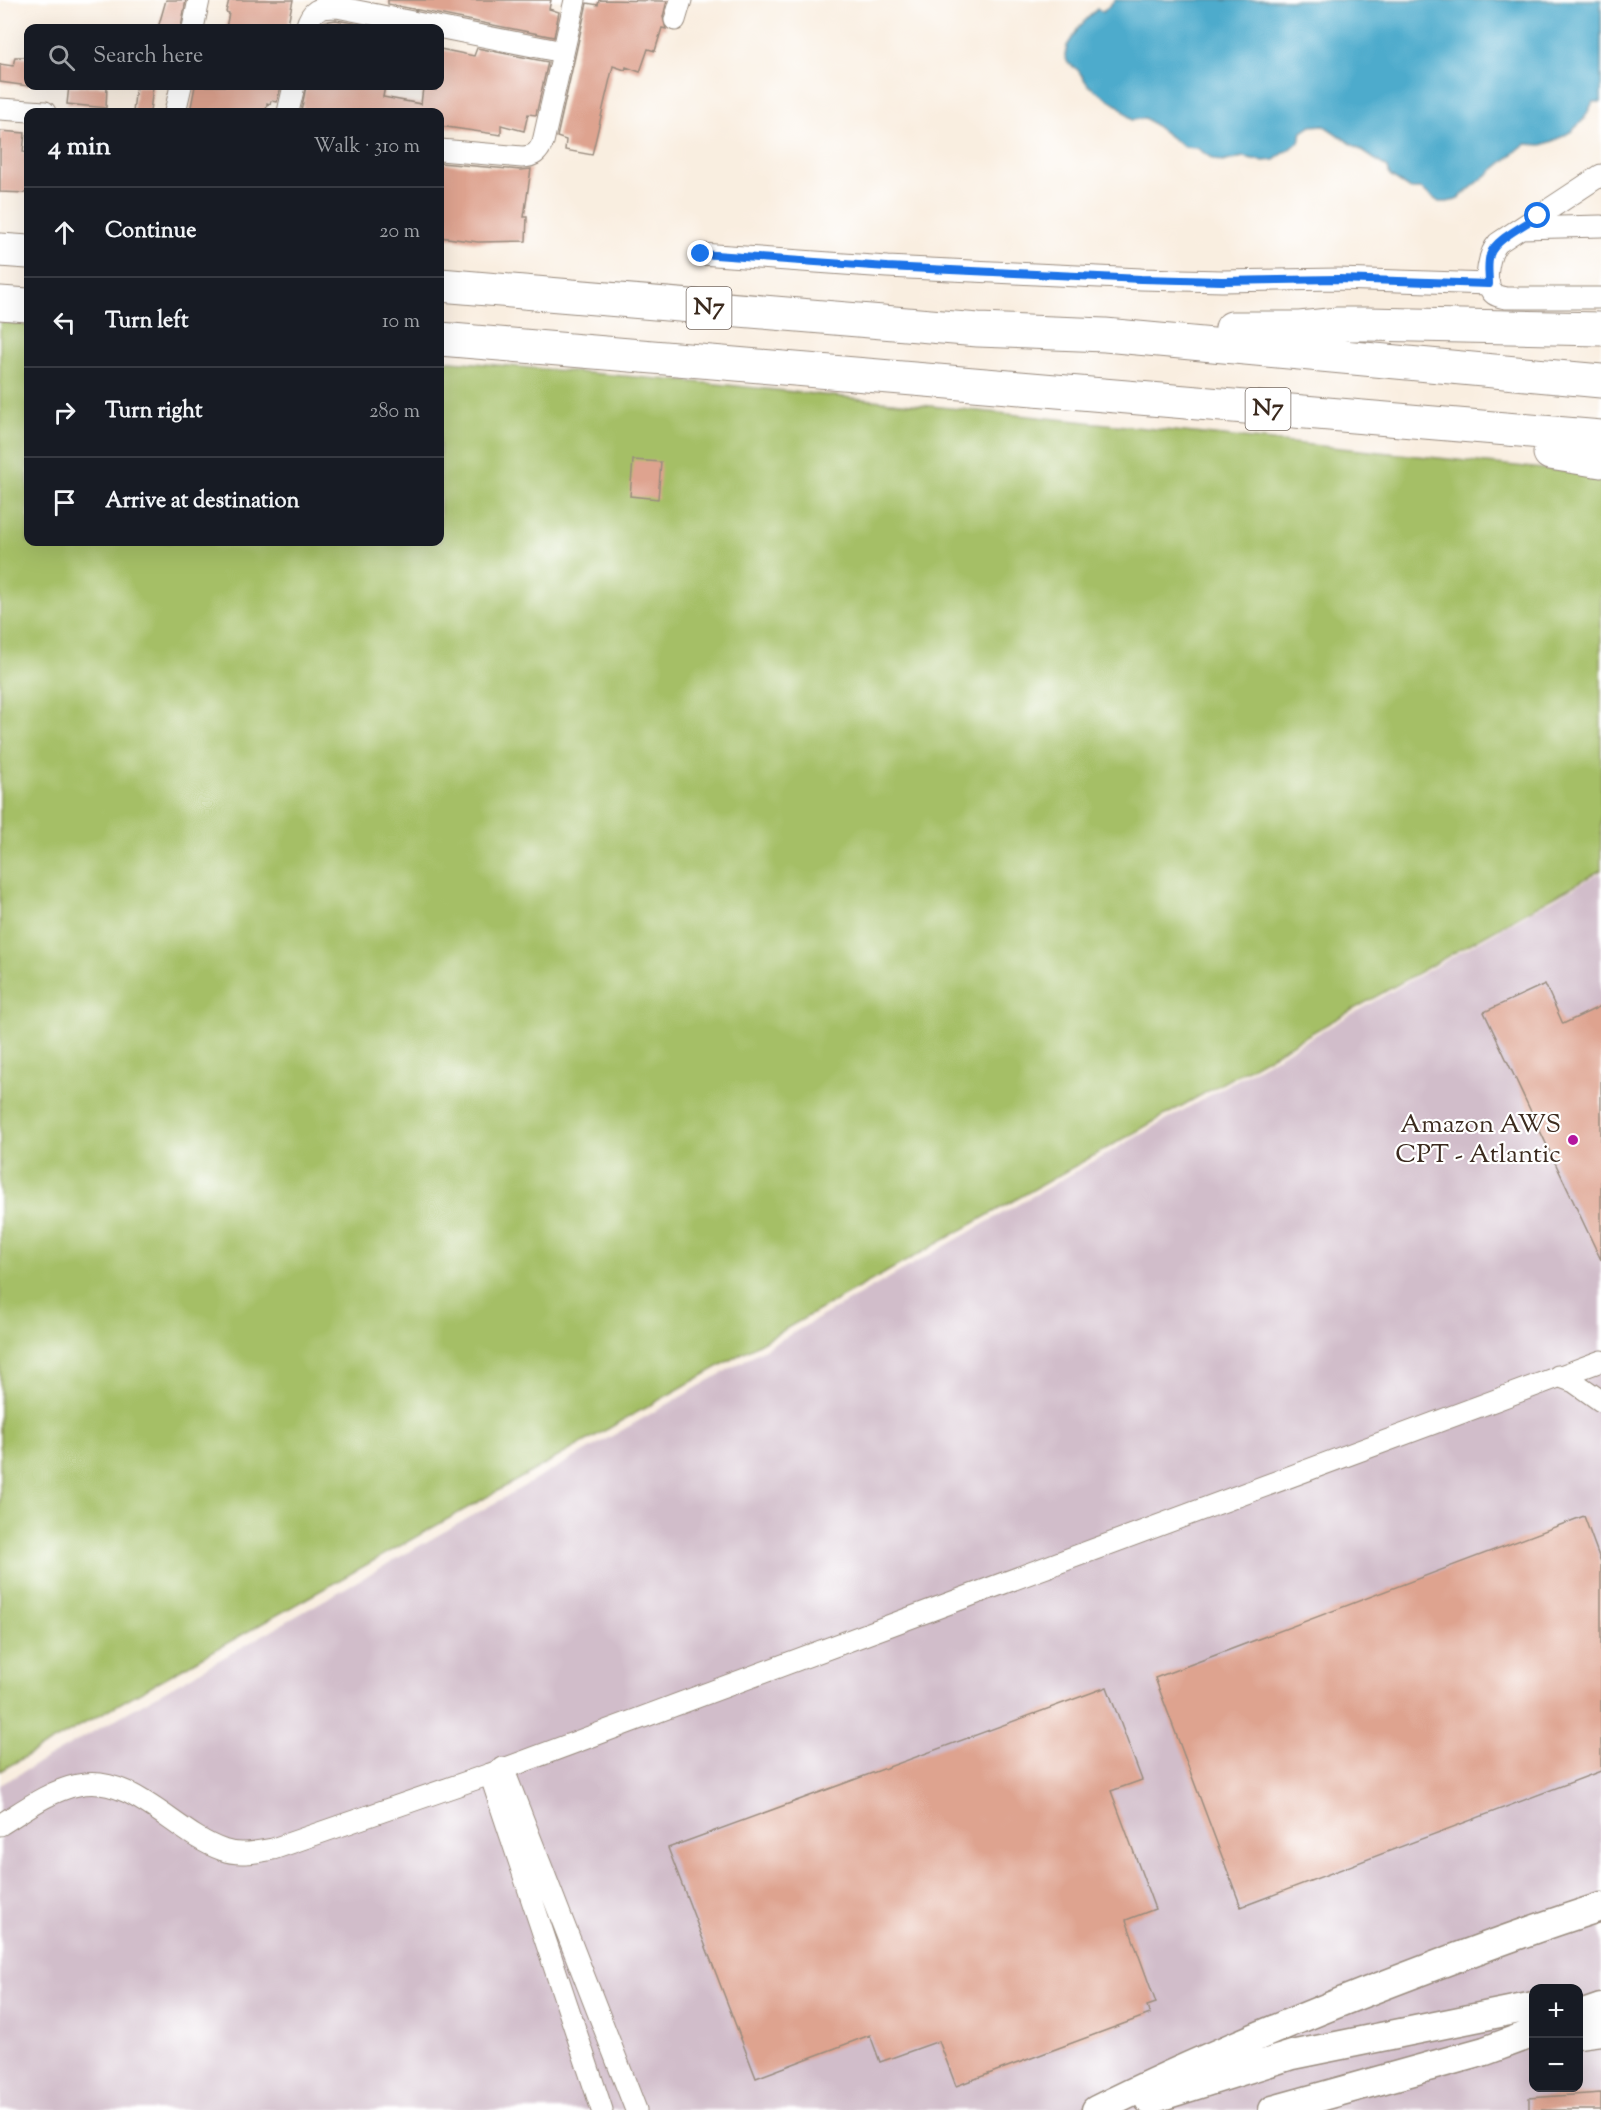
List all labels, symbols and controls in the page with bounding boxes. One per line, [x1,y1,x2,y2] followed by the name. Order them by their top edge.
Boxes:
[24,24,444,90] search box
[45,41,78,74] icon: search
[93,41,203,73] text: Search here
[48,129,111,166] text: 4 min
[313,133,420,162] text: Walk · 310 m
[1524,202,1550,228] route start
[48,216,81,249] icon: ahead
[105,216,196,248] text: Continue
[379,218,420,247] text: 20 m
[687,240,713,266] route end
[686,287,732,329] road number: N7
[48,306,81,339] icon: left
[105,306,188,338] text: Turn left
[382,308,420,337] text: 10 m
[1246,388,1290,430] road number: N7
[48,396,81,429] icon: right
[105,396,202,428] text: Turn right
[369,398,420,427] text: 280 m
[48,486,81,519] icon: arrive
[105,486,300,518] text: Arrive at destination
[1395,1107,1561,1174] place label: Amazon AWS CPT - Atlantic
[1566,1133,1580,1147] marker: Amazon AWS CPT - Atlantic
[1529,1984,1583,2092] map controls
[1529,1984,1583,2038] button: +
[1529,2038,1583,2092] button: −

